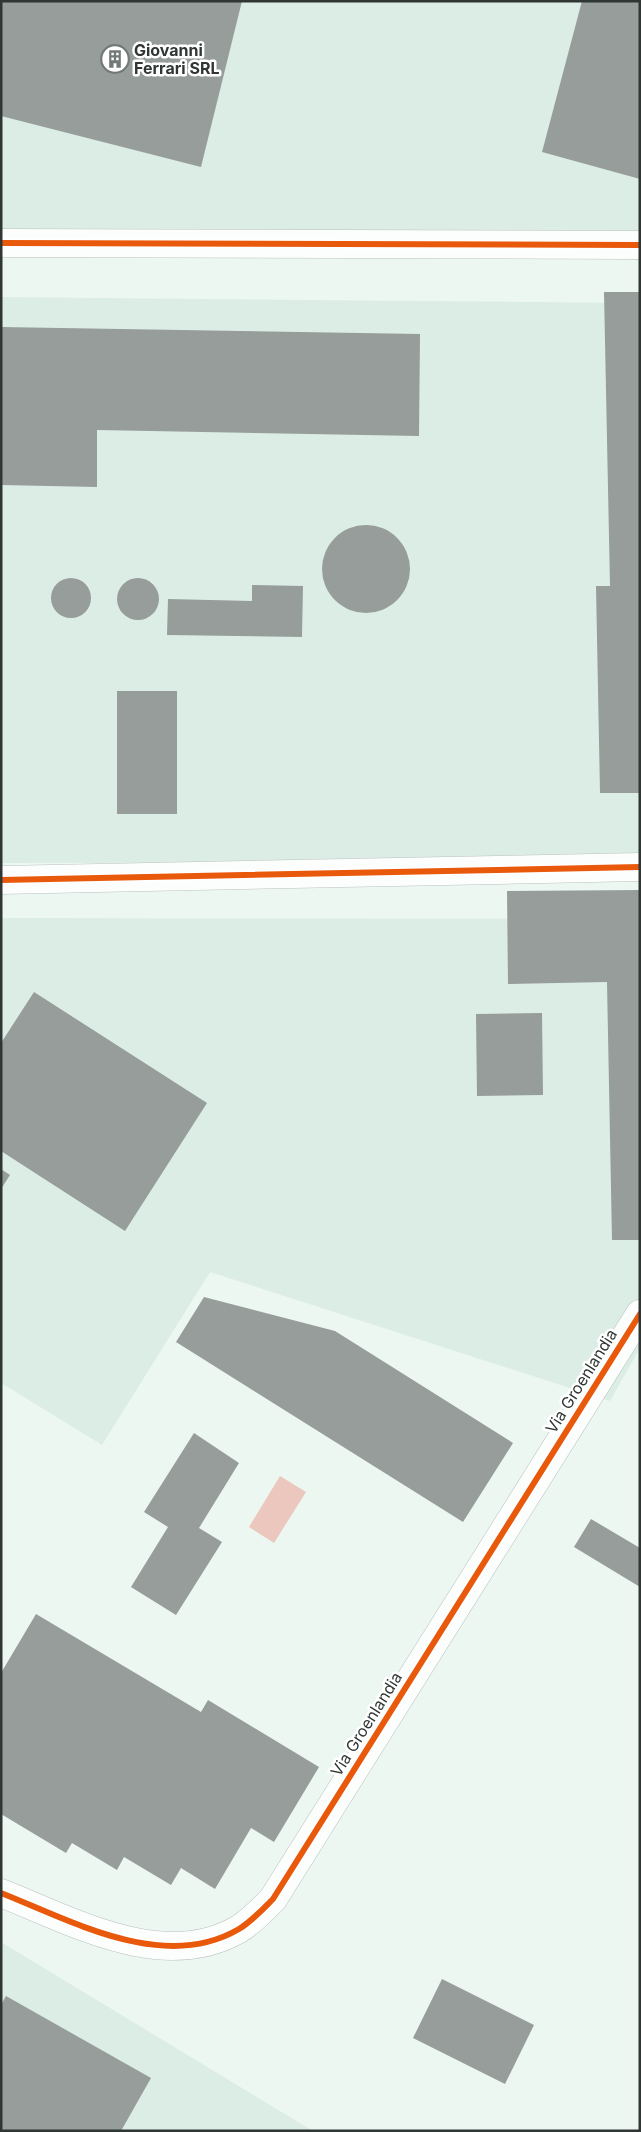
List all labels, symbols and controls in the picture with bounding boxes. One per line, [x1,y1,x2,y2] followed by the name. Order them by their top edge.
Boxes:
[134,40,219,78] place label: Giovanni Ferrari SRL
[100,44,130,74] building icon: Giovanni Ferrari SRL
[541,1325,621,1437] street label: Via Groenlandia
[326,1668,406,1780] street label: Via Groenlandia

